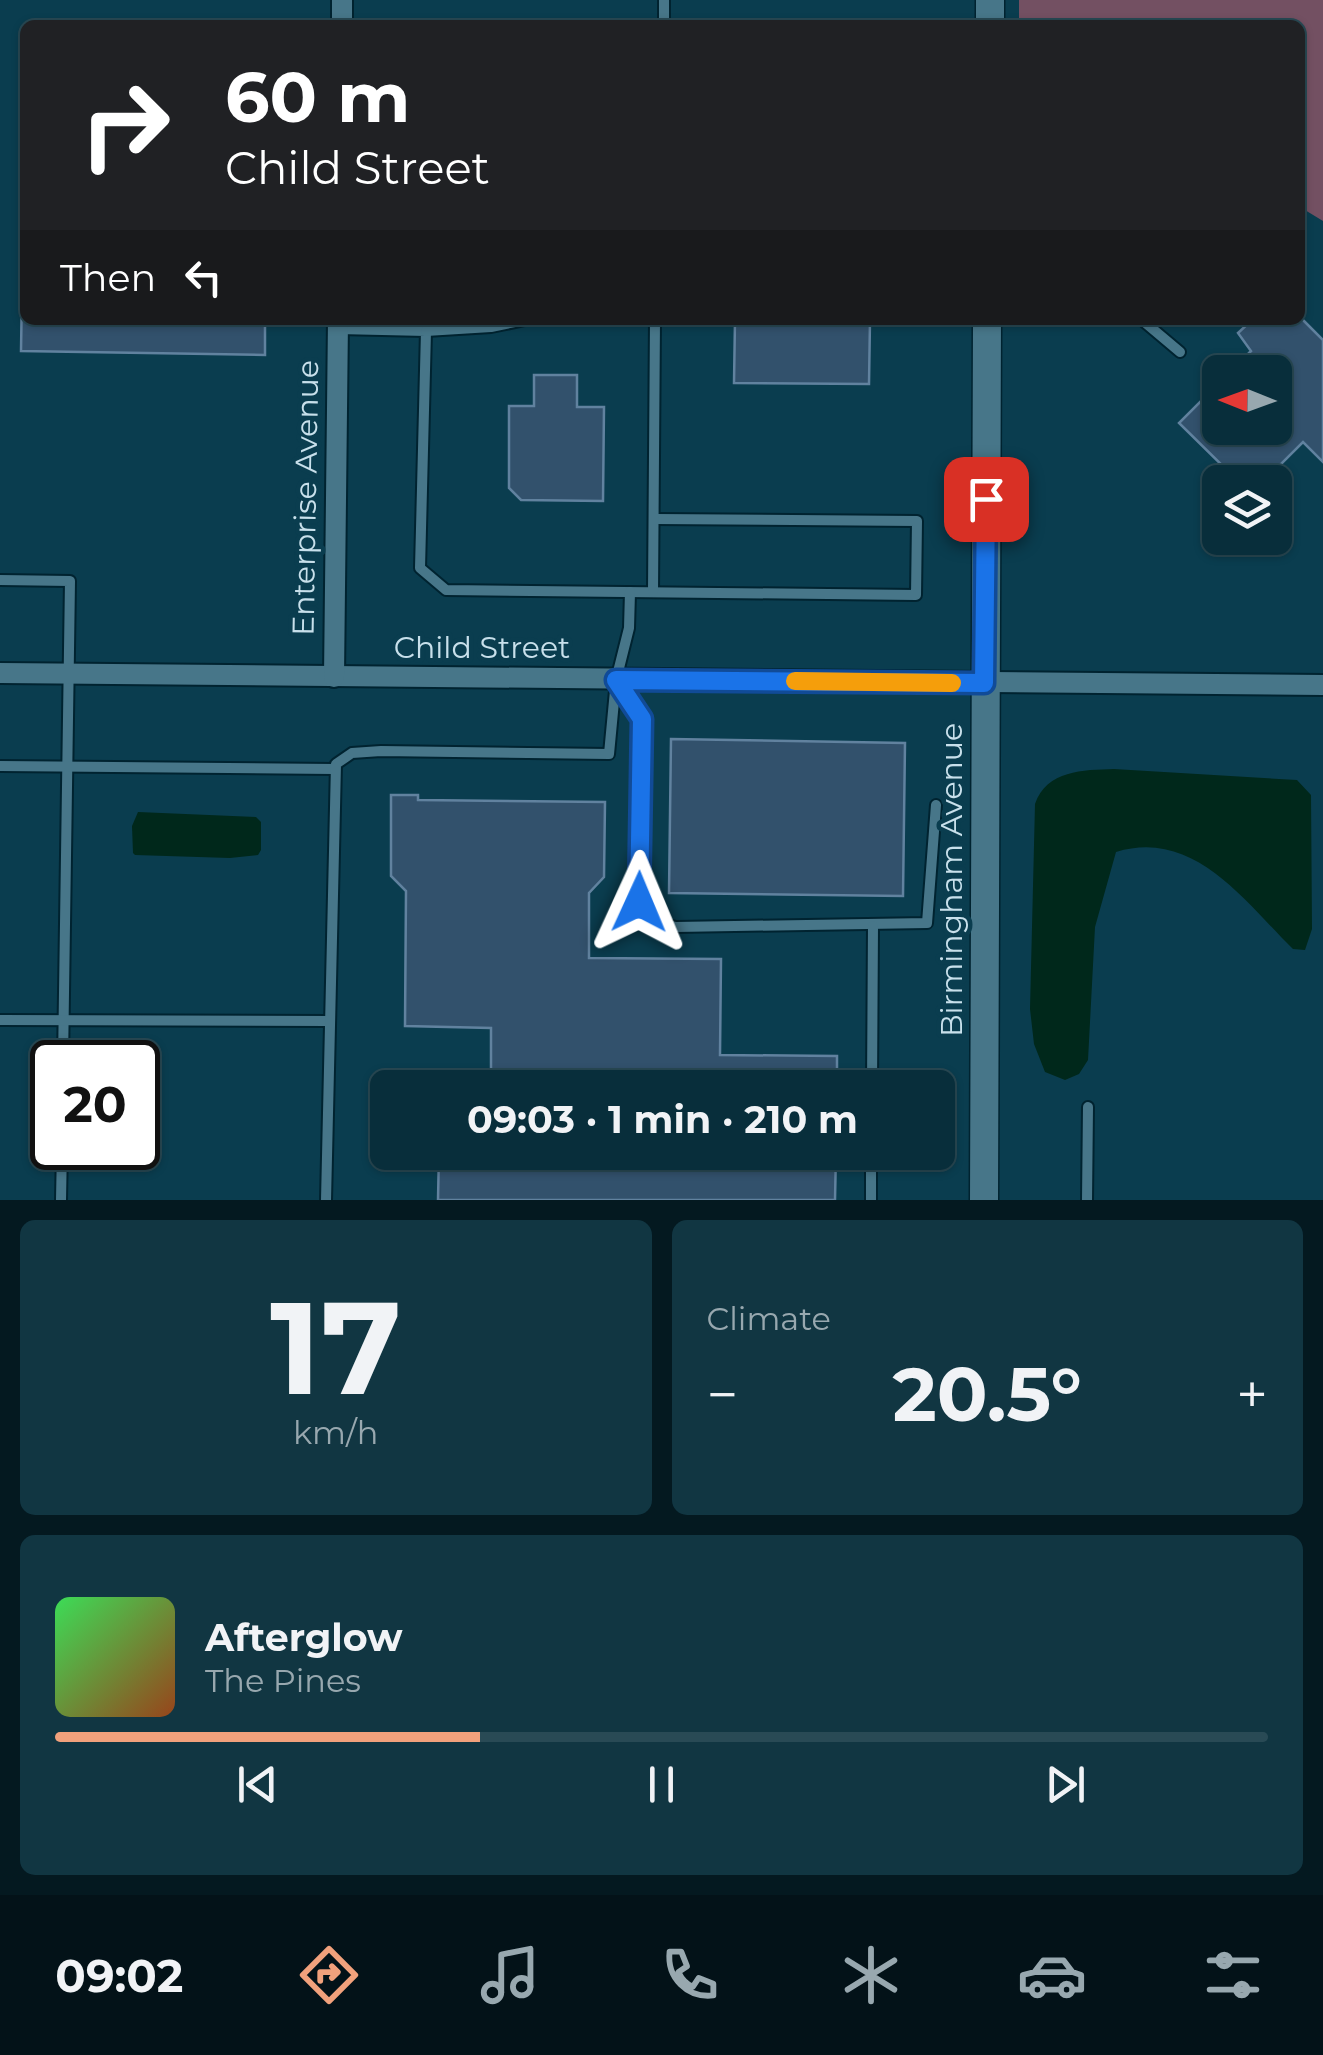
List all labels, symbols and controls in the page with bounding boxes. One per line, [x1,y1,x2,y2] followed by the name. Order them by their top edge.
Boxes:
[225,54,410,140] text: 60 m
[60,60,190,190] icon: right
[225,140,490,195] text: Child Street
[176,250,231,305] icon: left
[60,254,156,301] text: Then
[1202,355,1292,445] north arrow
[1202,355,1292,555] map controls
[285,360,326,636] street label: Enterprise Avenue
[944,457,1029,542] pin
[1202,465,1292,555] button: layers
[959,472,1014,527] icon: arrive
[394,629,570,666] street label: Child Street
[933,723,970,1037] street label: Birmingham Avenue
[587,850,691,954] position arrow
[30,1040,160,1170] speed limit sign: 20
[467,1096,858,1143] text: 09:03 · 1 min · 210 m
[270,1268,402,1427] text: 17
[707,1299,831,1338] text: Climate
[893,1348,1082,1440] text: 20.5°
[707,1361,738,1428] text: −
[1236,1361,1268,1428] text: +
[293,1413,378,1452] text: km/h
[205,1614,403,1661] text: Afterglow
[205,1661,361,1700] text: The Pines
[230,1757,285,1812] icon: previous
[634,1757,689,1812] icon: pause
[1038,1757,1093,1812] icon: next
[294,1940,364,2010] icon: directions
[475,1940,545,2010] icon: music
[655,1940,725,2010] icon: phone
[836,1940,906,2010] icon: climate
[1017,1940,1087,2010] icon: car
[1198,1940,1268,2010] icon: filters
[55,1948,183,2003] text: 09:02

